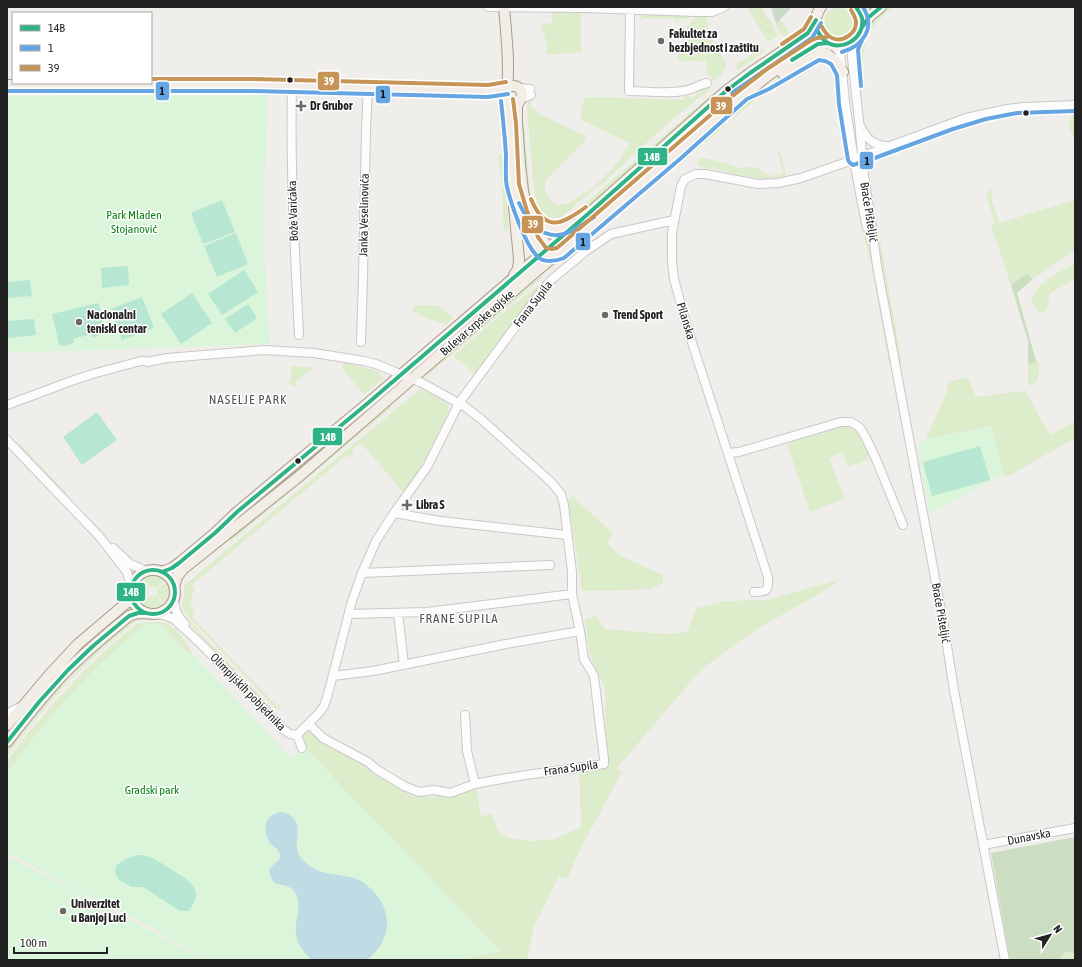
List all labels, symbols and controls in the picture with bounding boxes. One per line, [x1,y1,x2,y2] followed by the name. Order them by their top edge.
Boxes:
[12,12,152,84] legend
[48,21,65,35] text: 14B
[669,27,759,55] place label: Fakultet za bezbjednost i zaštitu
[656,36,666,46] marker: Fakultet za bezbjednost i zaštitu
[48,41,54,55] text: 1
[48,61,60,75] text: 39
[317,71,340,91] line badge: 39
[285,75,295,85] unlabelled marker
[324,75,334,87] text: 39
[155,81,170,101] line badge: 1
[723,84,733,94] unlabelled marker
[159,85,165,97] text: 1
[375,85,391,104] line badge: 1
[380,88,386,100] text: 1
[710,96,733,115] line badge: 39
[310,99,353,113] place label: Dr Grubor
[295,100,307,112] marker: Dr Grubor
[716,100,726,112] text: 39
[1021,108,1031,118] unlabelled marker
[637,147,668,166] line badge: 14B
[644,151,661,163] text: 14B
[859,151,874,170] line badge: 1
[864,155,870,167] text: 1
[356,173,372,257] street label: Janka Veselinovića
[285,180,301,242] street label: Bože Varićaka
[857,181,881,244] street label: Braće Pišteljić
[106,208,162,236] park label: Park Mladen Stojanović
[521,215,544,234] line badge: 39
[528,218,538,230] text: 39
[575,232,591,251] line badge: 1
[580,236,586,248] text: 1
[511,278,555,330] street label: Frana Supila
[437,287,517,359] street label: Bulevar srpske vojske
[674,301,698,341] street label: Pilanska
[86,308,147,336] place label: Nacionalni teniski centar
[613,308,663,322] place label: Trend Sport
[600,310,610,320] marker: Trend Sport
[74,317,84,327] marker: Nacionalni teniski centar
[209,392,287,407] district label: NASELJE PARK
[312,427,343,446] line badge: 14B
[320,431,337,443] text: 14B
[293,456,303,466] unlabelled marker
[416,498,445,512] place label: Libra S
[401,499,413,511] marker: Libra S
[116,582,146,602] line badge: 14B
[929,582,953,645] street label: Braće Pišteljić
[123,586,140,598] text: 14B
[419,611,499,626] district label: FRANE SUPILA
[207,650,289,734] street label: Olimpijskih pobjednika
[543,757,599,779] street label: Frana Supila
[125,783,180,797] park label: Gradski park
[1006,826,1052,848] street label: Dunavska
[71,897,126,925] place label: Univerzitet u Banjoj Luci
[58,906,68,916] marker: Univerzitet u Banjoj Luci
[1030,915,1070,955] north arrow
[1051,923,1065,935] text: N
[14,929,107,955] scale bar
[20,936,47,950] text: 100 m

